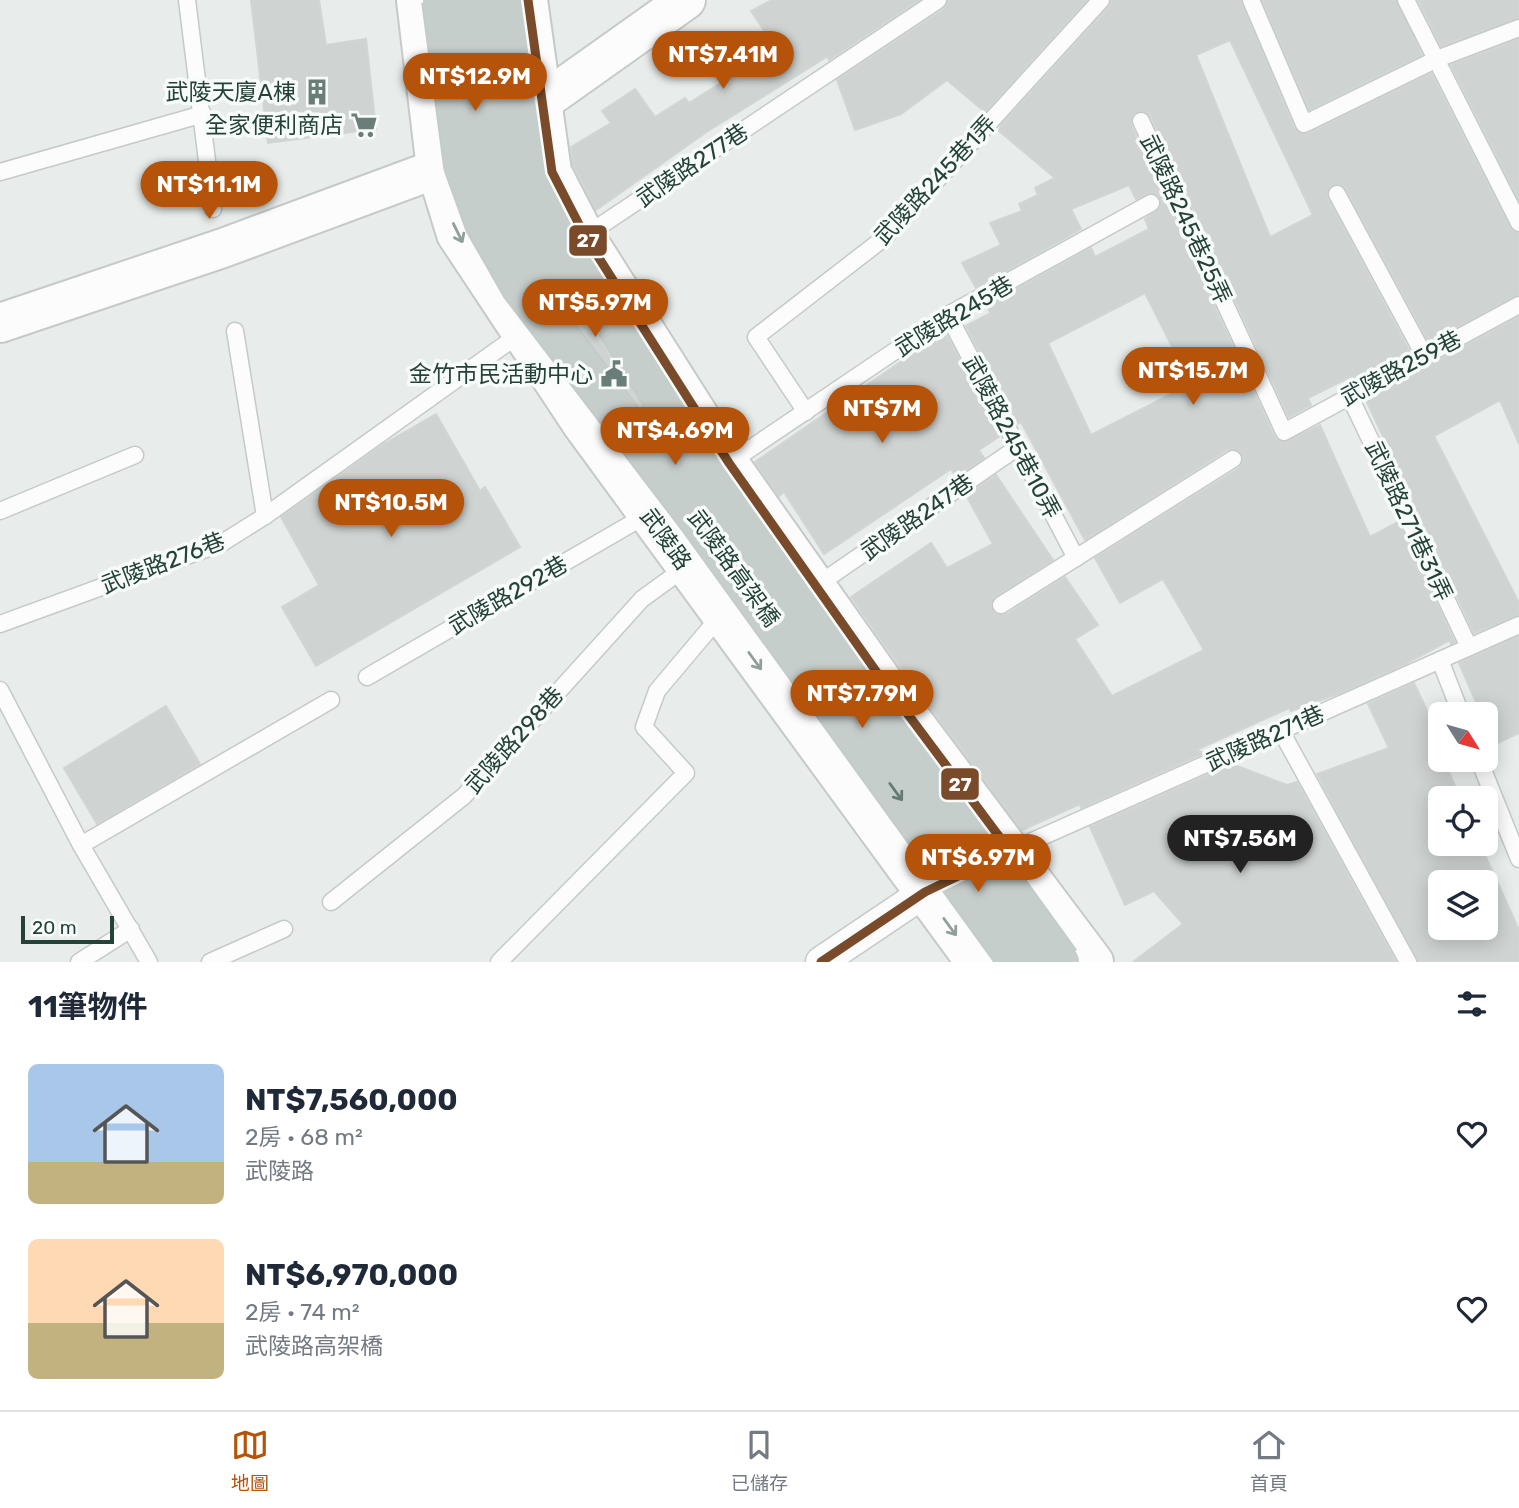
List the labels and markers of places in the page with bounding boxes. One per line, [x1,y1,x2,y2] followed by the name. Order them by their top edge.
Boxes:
[651,32,795,91] pin: NT$7.41M
[403,54,547,113] pin: NT$12.9M
[302,77,332,107] building icon: 武陵天廈A棟
[166,78,296,106] place label: 武陵天廈A棟
[349,110,379,140] supermarket icon: 全家便利商店
[205,111,343,139] place label: 全家便利商店
[137,162,281,221] pin: NT$11.1M
[523,280,667,339] pin: NT$5.97M
[1121,348,1265,407] pin: NT$15.7M
[599,359,629,389] public building icon: 金竹市民活動中心
[409,360,593,388] place label: 金竹市民活動中心
[833,386,931,445] pin: NT$7M
[603,407,747,467] pin: NT$4.69M
[319,480,463,539] pin: NT$10.5M
[790,670,934,730] pin: NT$7.79M
[1168,816,1312,875] pin: NT$7.56M
[906,834,1050,894] pin: NT$6.97M

